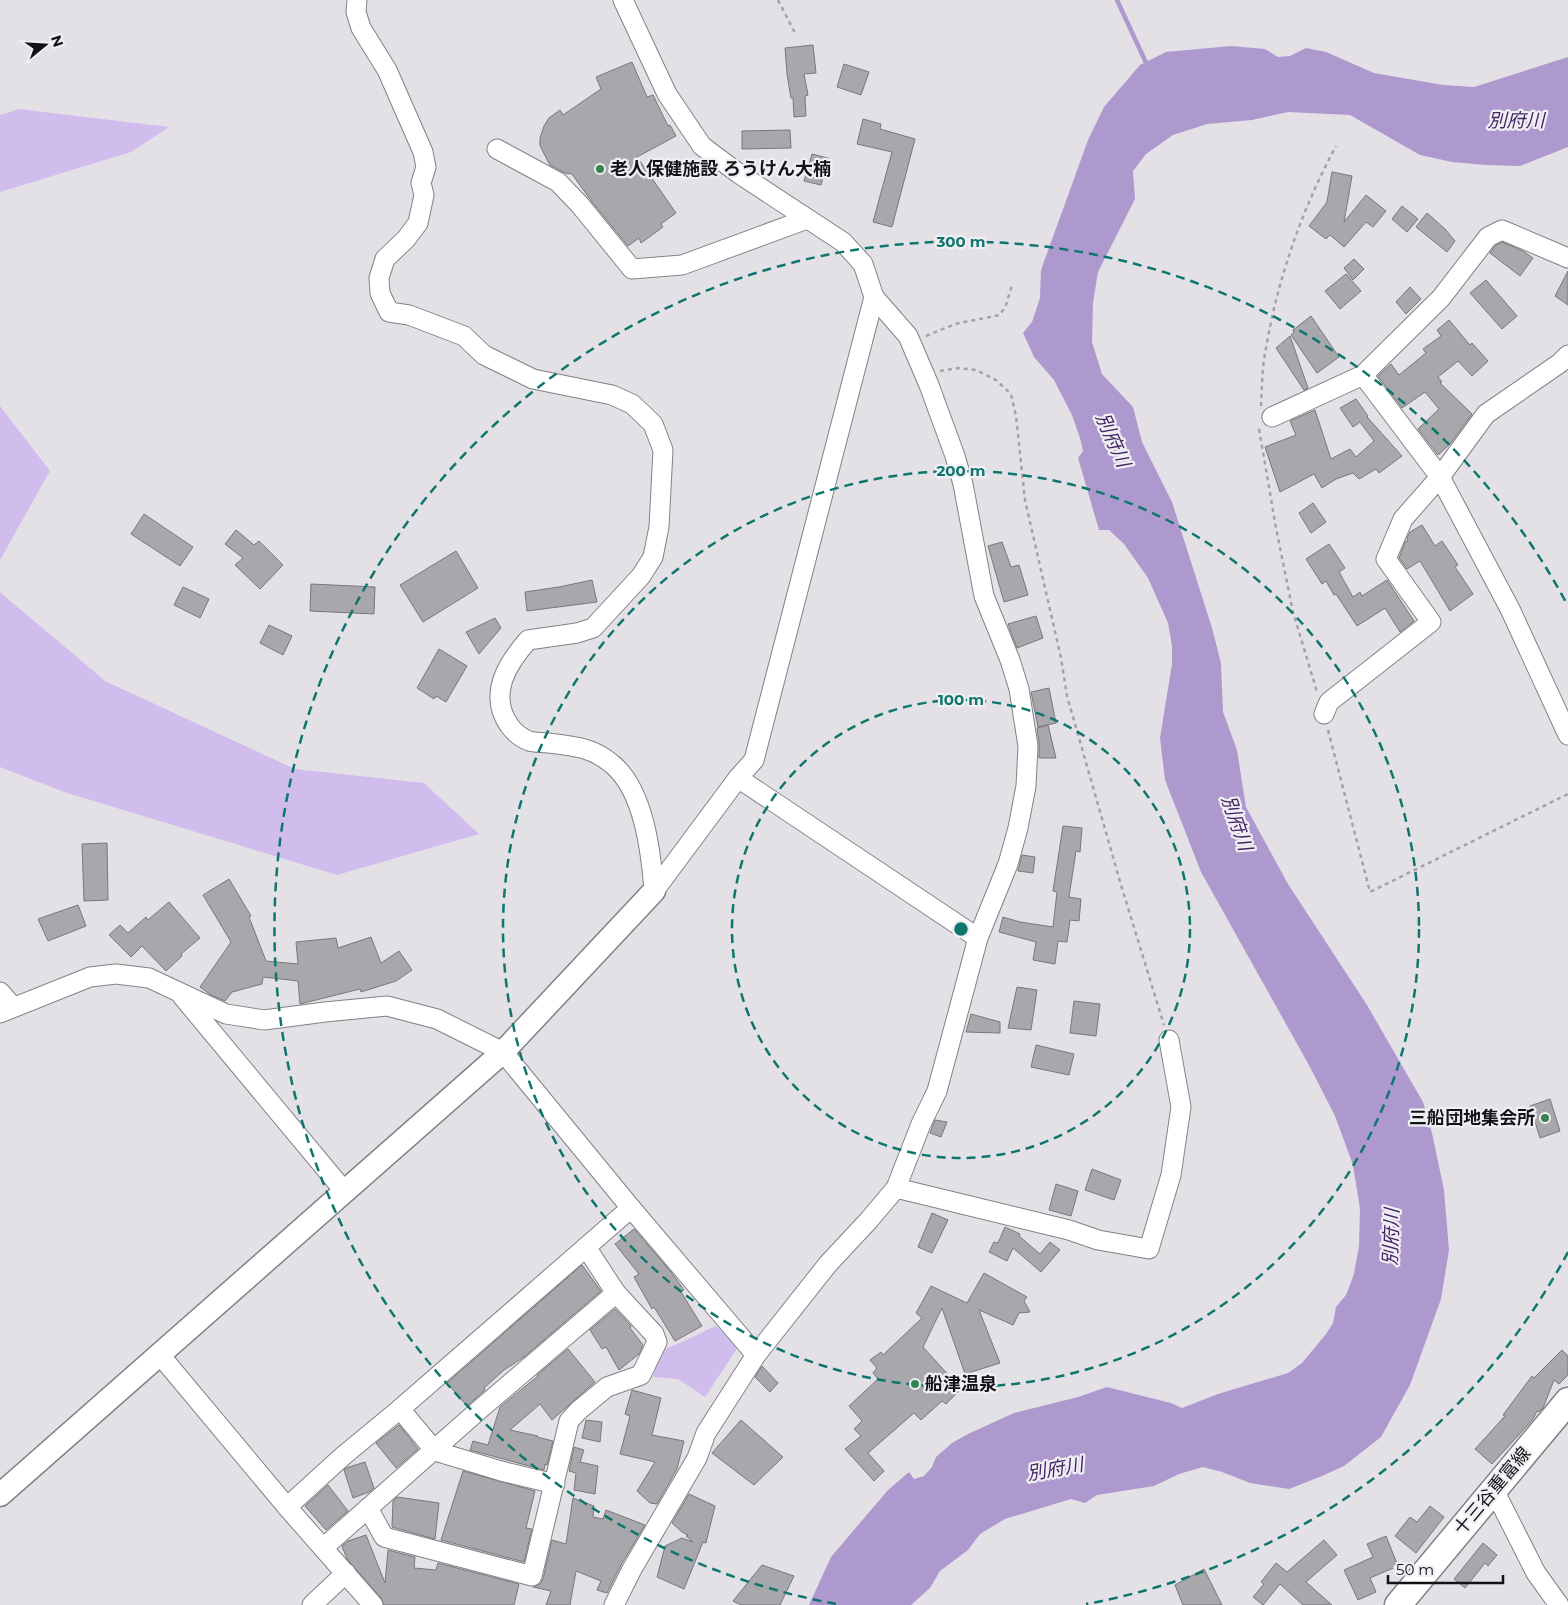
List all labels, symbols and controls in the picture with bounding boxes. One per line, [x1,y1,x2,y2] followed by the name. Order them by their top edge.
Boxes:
[20,20,70,70] north arrow
[47,33,68,49] text: N
[1487,109,1546,132] water label: 別府川
[610,158,831,180] place label: 老人保健施設 ろうけん大楠
[594,163,606,175] marker: 老人保健施設 ろうけん大楠
[935,232,986,251] text: 300 m
[1091,409,1136,473] water label: 別府川
[936,461,986,480] text: 200 m
[938,690,984,709] text: 100 m
[1217,792,1258,856] water label: 別府川
[952,920,970,938] centre of rings
[1409,1107,1535,1129] place label: 三船団地集会所
[1539,1112,1551,1124] marker: 三船団地集会所
[1379,1206,1404,1266] water label: 別府川
[925,1373,997,1395] place label: 船津温泉
[909,1378,921,1390] marker: 船津温泉
[1449,1443,1535,1539] street label: 十三谷重富線
[1025,1452,1087,1485] water label: 別府川
[1388,1552,1503,1584] scale bar
[1396,1560,1434,1579] text: 50 m

